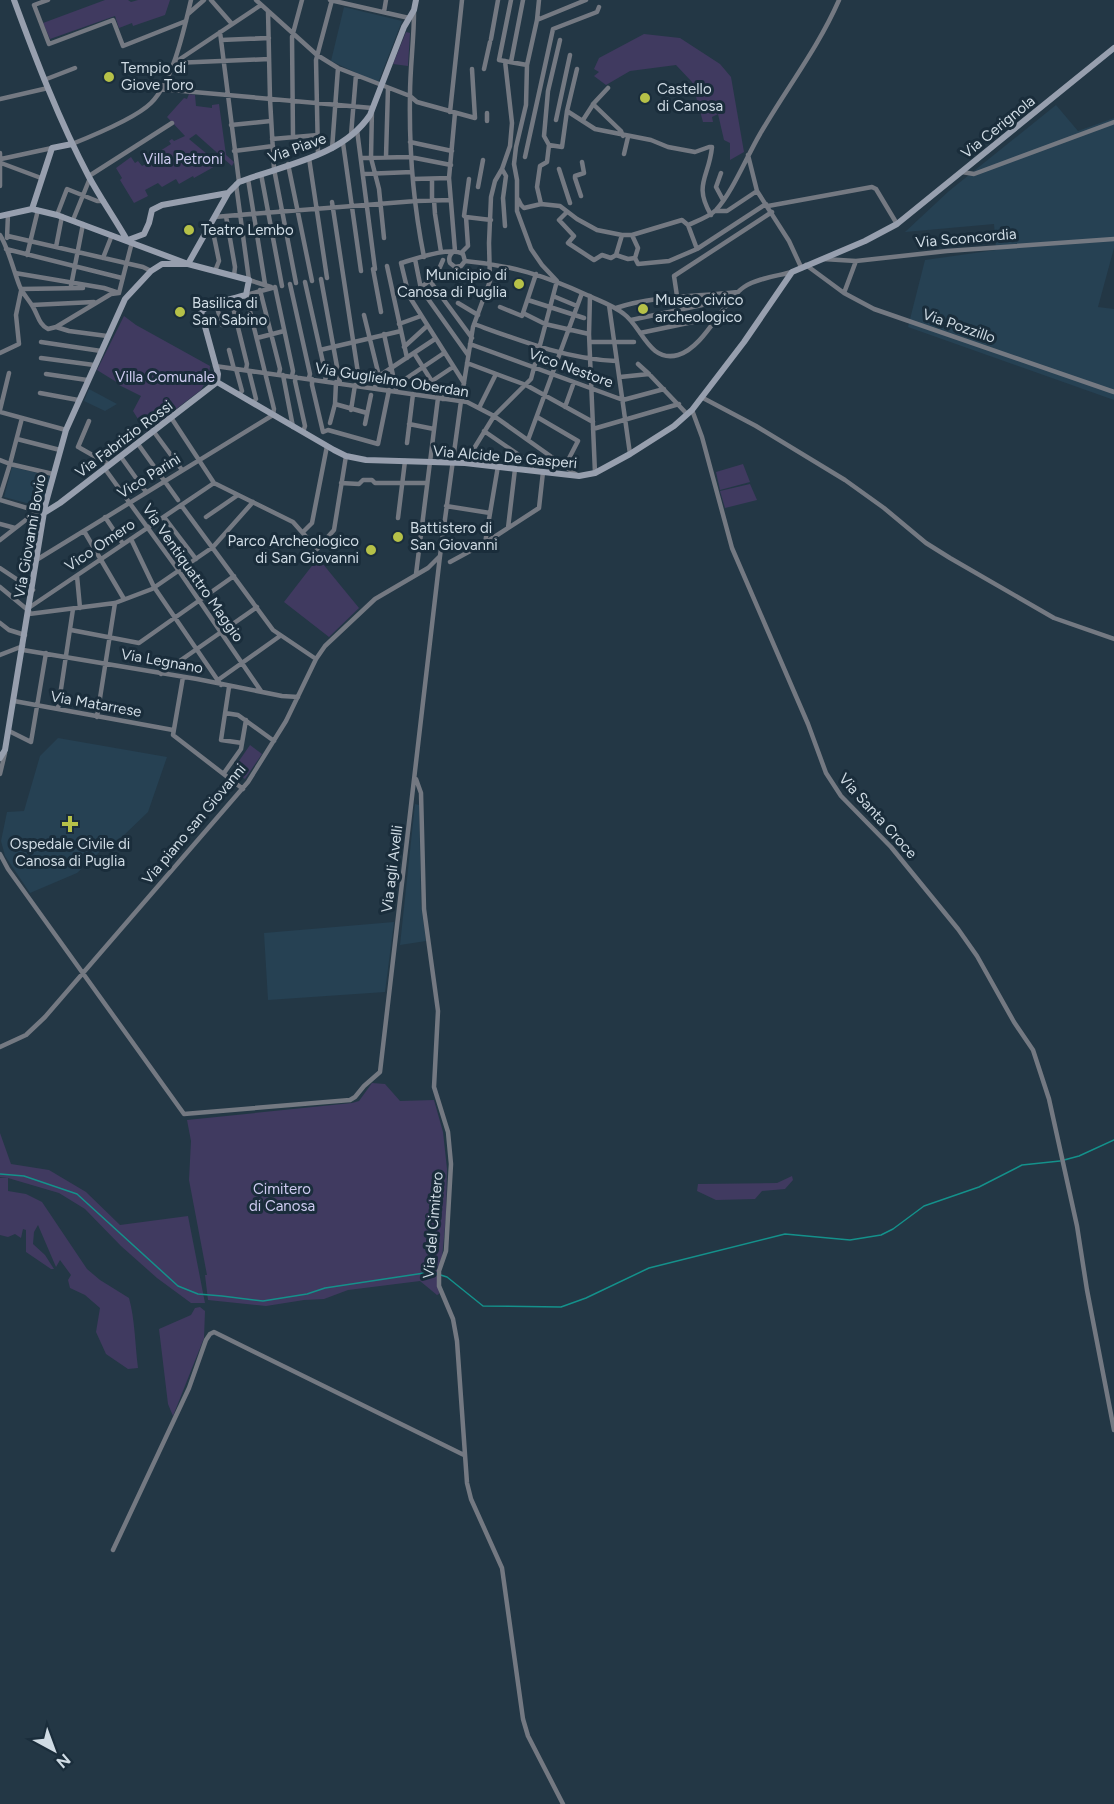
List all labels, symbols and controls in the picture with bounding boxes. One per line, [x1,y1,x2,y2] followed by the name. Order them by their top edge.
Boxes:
[121,59,194,94] place label: Tempio di Giove Toro
[102,70,116,84] marker: Tempio di Giove Toro
[657,80,723,115] place label: Castello di Canosa
[638,91,652,105] marker: Castello di Canosa
[958,92,1038,162] street label: Via Cerignola
[265,129,329,167] street label: Via Piave
[143,150,223,168] park label: Villa Petroni
[201,221,294,239] place label: Teatro Lembo
[182,223,196,237] marker: Teatro Lembo
[915,225,1017,251] street label: Via Sconcordia
[397,266,507,301] place label: Municipio di Canosa di Puglia
[512,277,526,291] marker: Municipio di Canosa di Puglia
[655,291,744,326] place label: Museo civico archeologico
[192,294,267,329] place label: Basilica di San Sabino
[636,302,650,316] marker: Museo civico archeologico
[173,305,187,319] marker: Basilica di San Sabino
[920,305,998,347] street label: Via Pozzillo
[526,344,616,392] street label: Vico Nestore
[314,359,470,401] street label: Via Guglielmo Oberdan
[115,368,215,386] park label: Villa Comunale
[72,397,176,481] street label: Via Fabrizio Rossi
[432,442,578,472] street label: Via Alcide De Gasperi
[114,450,184,502] street label: Vico Parini
[10,472,50,599] street label: Via Giovanni Bovio
[138,501,248,646] street label: Via Ventiquattro Maggio
[61,515,139,575] street label: Vico Omero
[410,519,498,554] place label: Battistero di San Giovanni
[391,530,405,544] marker: Battistero di San Giovanni
[228,532,359,567] place label: Parco Archeologico di San Giovanni
[364,543,378,557] marker: Parco Archeologico di San Giovanni
[120,645,205,677] street label: Via Legnano
[49,687,143,721] street label: Via Matarrese
[138,760,250,888] street label: Via piano san Giovanni
[835,770,921,862] street label: Via Santa Croce
[61,815,79,833] marker: Ospedale Civile di Canosa di Puglia
[378,824,406,914] street label: Via agli Avelli
[10,835,130,870] place label: Ospedale Civile di Canosa di Puglia
[419,1170,447,1279] street label: Via del Cimitero
[249,1180,315,1215] park label: Cimitero di Canosa
[24,1720,84,1780] north arrow
[53,1750,74,1772] text: N

